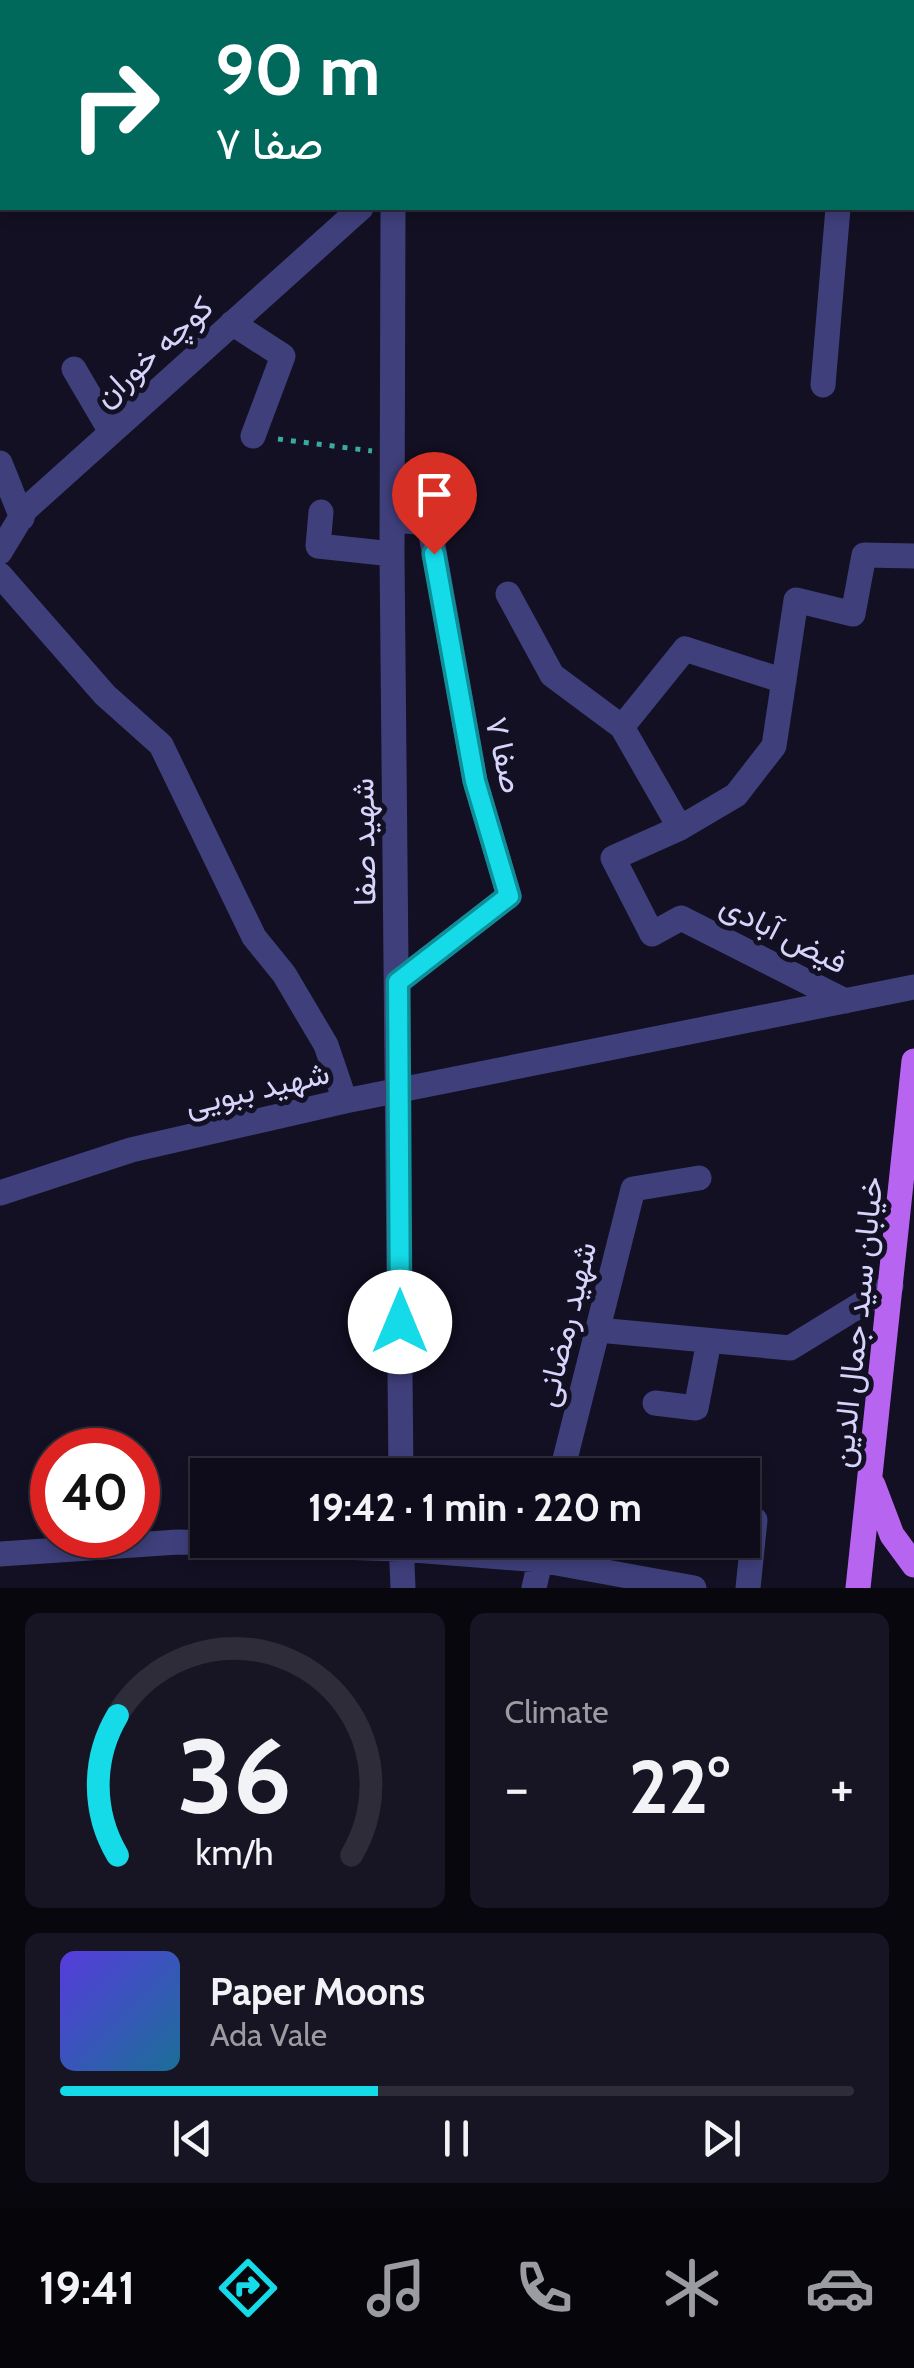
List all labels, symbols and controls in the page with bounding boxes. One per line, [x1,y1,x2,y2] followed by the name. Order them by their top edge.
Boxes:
[215,27,380,113] text: 90 m
[50,40,180,170] icon: right
[215,116,323,170] text: صفا ۷
[85,287,223,417] street label: کوچه خوران
[392,452,477,555] pin
[407,467,462,522] icon: arrive
[477,713,533,797] street label: صفا ۷
[342,778,385,906] street label: شهید صفا
[714,884,854,982] street label: فیض آبادی
[181,1052,333,1124] street label: شهید ببویی
[821,1174,891,1470] street label: خیابان سید جمال الدین
[526,1238,605,1411] street label: شهید رمضانی
[348,1270,452,1374] position arrow
[30,1428,160,1558] speed limit sign: 40
[308,1484,642,1531] text: 19:42 · 1 min · 220 m
[505,1692,609,1731] text: Climate
[177,1713,292,1839] text: 36
[629,1741,730,1832] text: 22°
[505,1754,529,1821] text: −
[830,1754,854,1821] text: +
[196,1831,274,1874] text: km/h
[210,1968,425,2015] text: Paper Moons
[210,2015,327,2054] text: Ada Vale
[165,2111,220,2166] icon: previous
[429,2111,484,2166] icon: pause
[694,2111,749,2166] icon: next
[213,2253,283,2323] icon: directions
[361,2253,431,2323] icon: music
[509,2253,579,2323] icon: phone
[657,2253,727,2323] icon: climate
[805,2253,875,2323] icon: car
[39,2261,135,2315] text: 19:41

